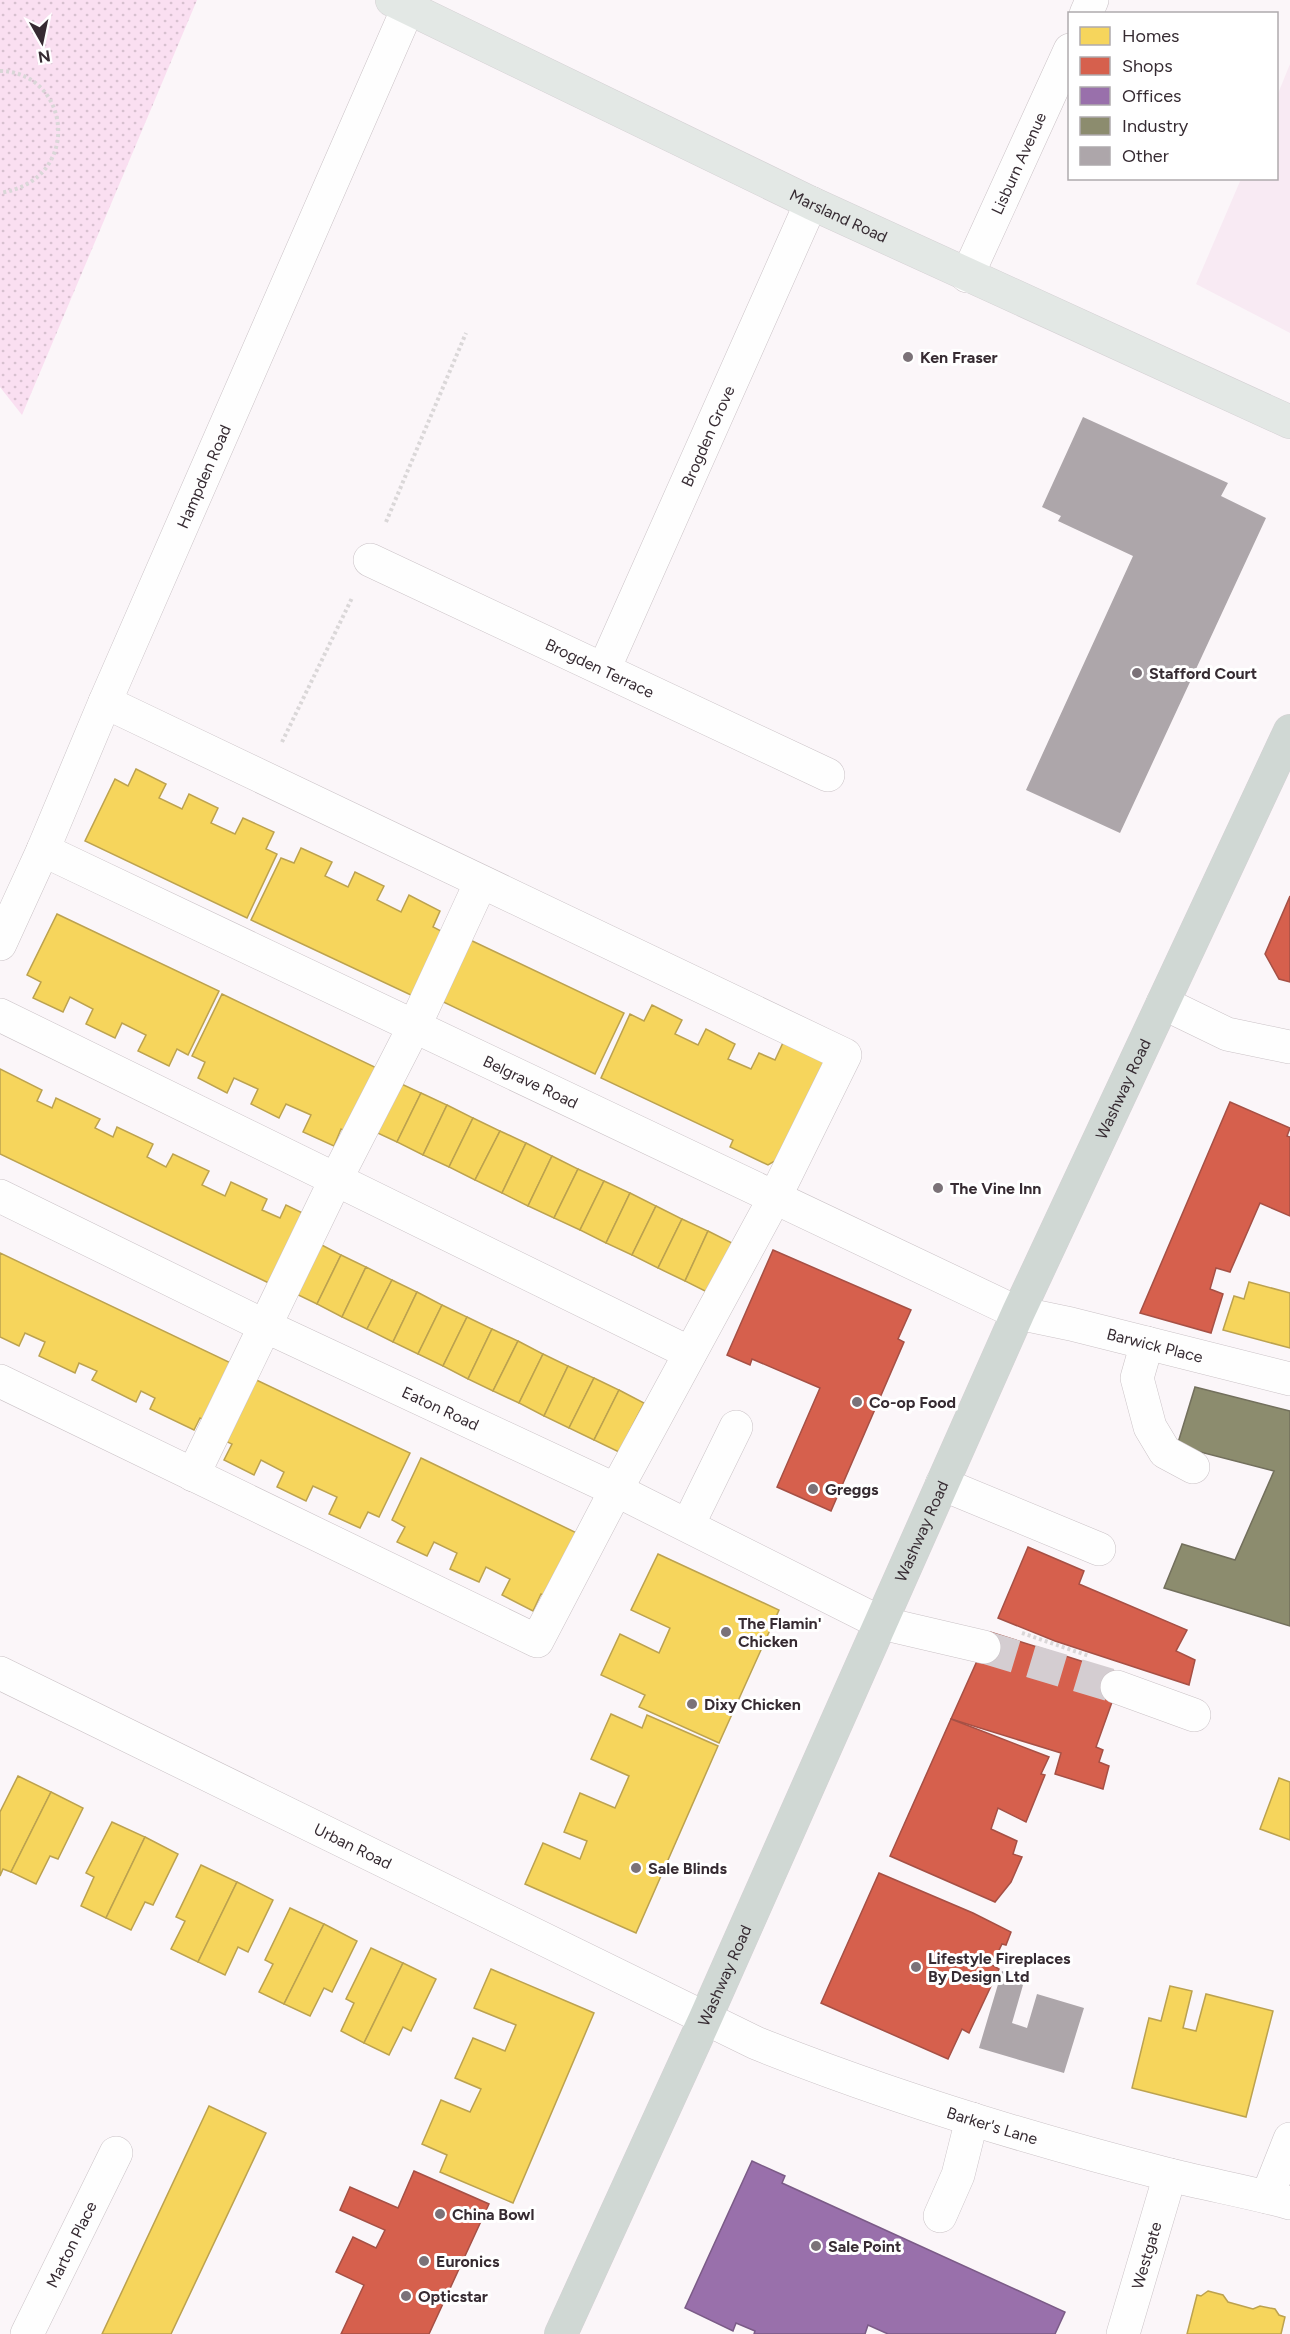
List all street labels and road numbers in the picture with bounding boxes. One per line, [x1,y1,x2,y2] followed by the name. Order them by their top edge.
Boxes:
[987,109,1051,218] street label: Lisburn Avenue
[787,185,890,247] street label: Marsland Road
[677,383,739,490] street label: Brogden Grove
[173,422,235,531] street label: Hampden Road
[542,635,657,702] street label: Brogden Terrace
[1092,1036,1155,1142] street label: Washway Road
[480,1051,581,1113] street label: Belgrave Road
[1105,1324,1205,1367] street label: Barwick Place
[399,1382,482,1435] street label: Eaton Road
[891,1478,952,1585] street label: Washway Road
[311,1819,395,1873] street label: Urban Road
[694,1922,756,2029] street label: Washway Road
[944,2103,1040,2149] street label: Barker's Lane
[42,2198,101,2291] street label: Marton Place
[1128,2219,1166,2291] street label: Westgate

